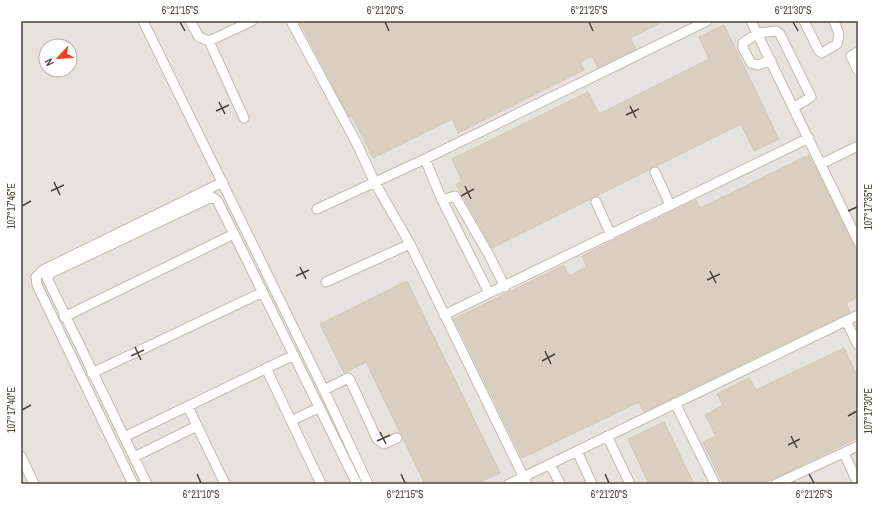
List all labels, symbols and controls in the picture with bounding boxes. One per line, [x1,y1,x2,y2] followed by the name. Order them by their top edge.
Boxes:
[162,4,199,17] text: 6°21'15"S
[367,4,404,17] text: 6°21'20"S
[571,4,608,17] text: 6°21'25"S
[775,4,812,17] text: 6°21'30"S
[38,38,78,78] north arrow
[41,56,57,68] text: N
[5,183,18,229] text: 107°17'45"E
[862,184,875,230] text: 107°17'35"E
[5,387,18,433] text: 107°17'40"E
[862,388,875,434] text: 107°17'30"E
[183,488,220,501] text: 6°21'10"S
[387,488,424,501] text: 6°21'15"S
[591,488,628,501] text: 6°21'20"S
[796,488,833,501] text: 6°21'25"S

